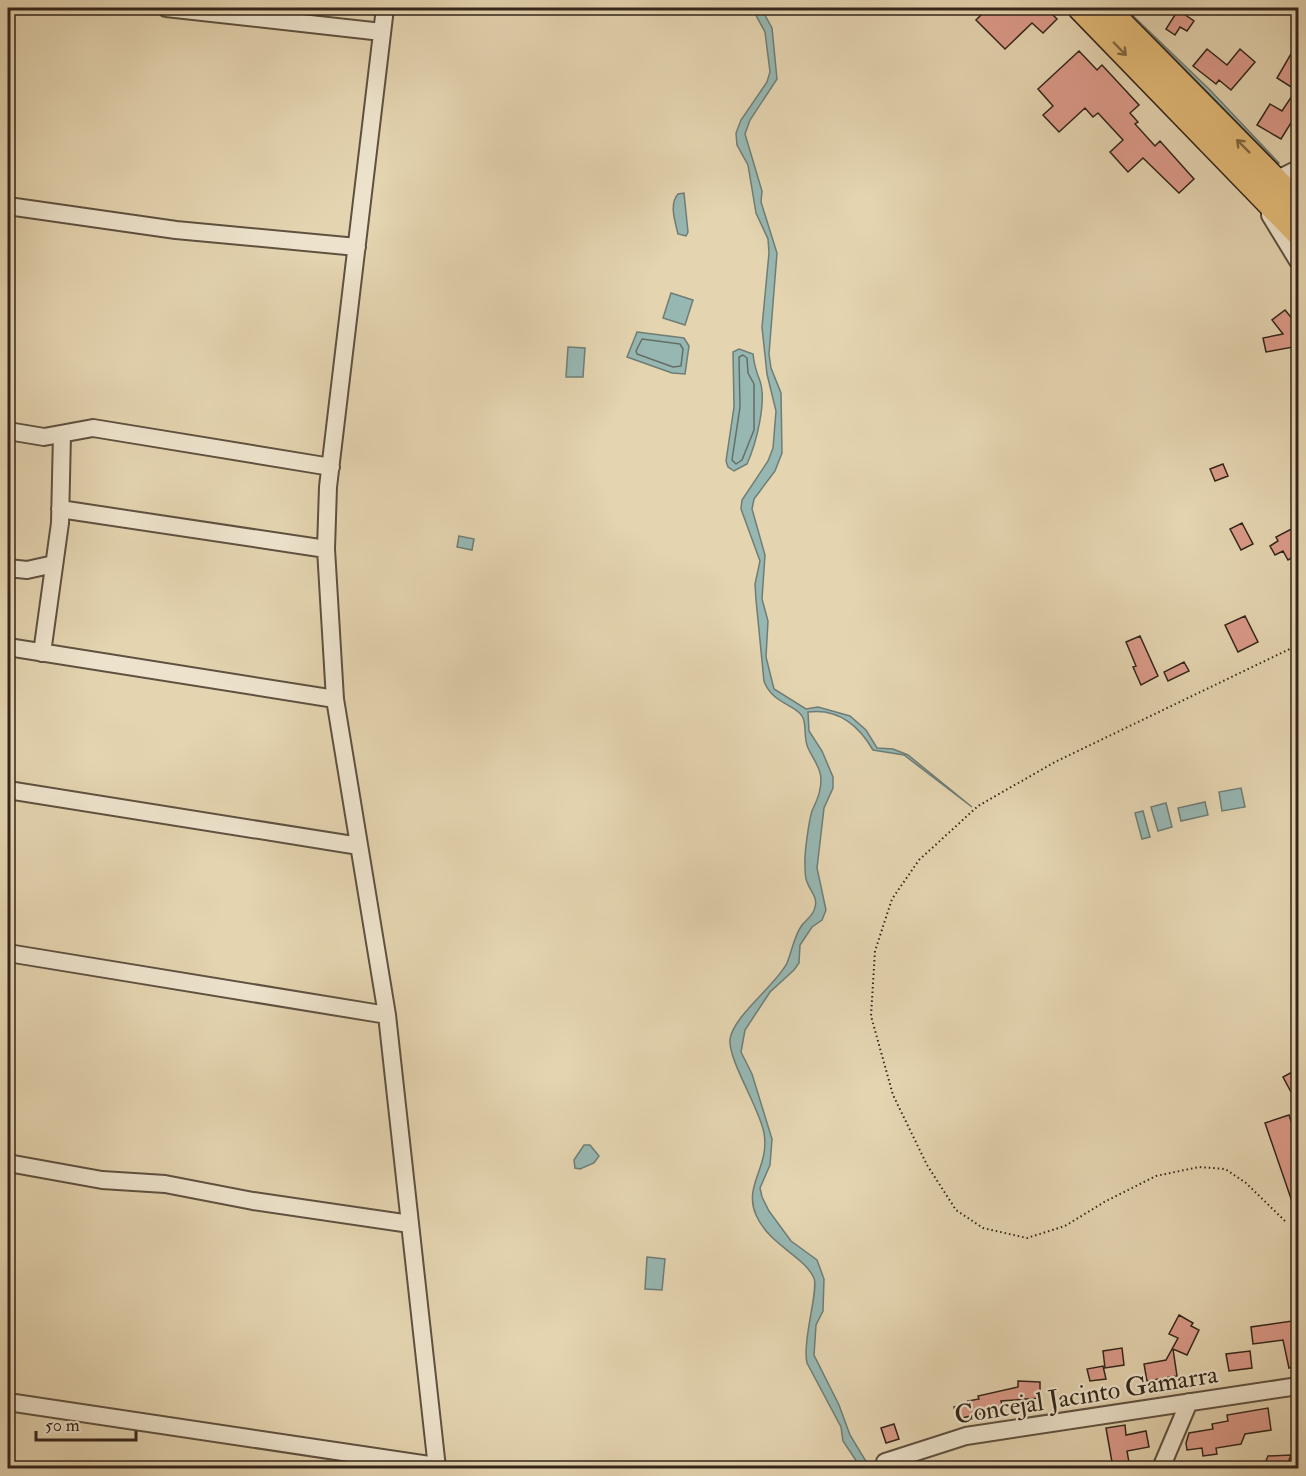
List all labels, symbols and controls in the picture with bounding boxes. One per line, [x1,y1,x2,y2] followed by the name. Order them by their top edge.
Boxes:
[1113,42,1128,57] one-way arrow
[1236,139,1250,154] one-way arrow
[952,1358,1220,1432] street label: Concejal Jacinto Gamarra
[36,1404,136,1442] scale bar
[45,1414,80,1437] text: 50 m

